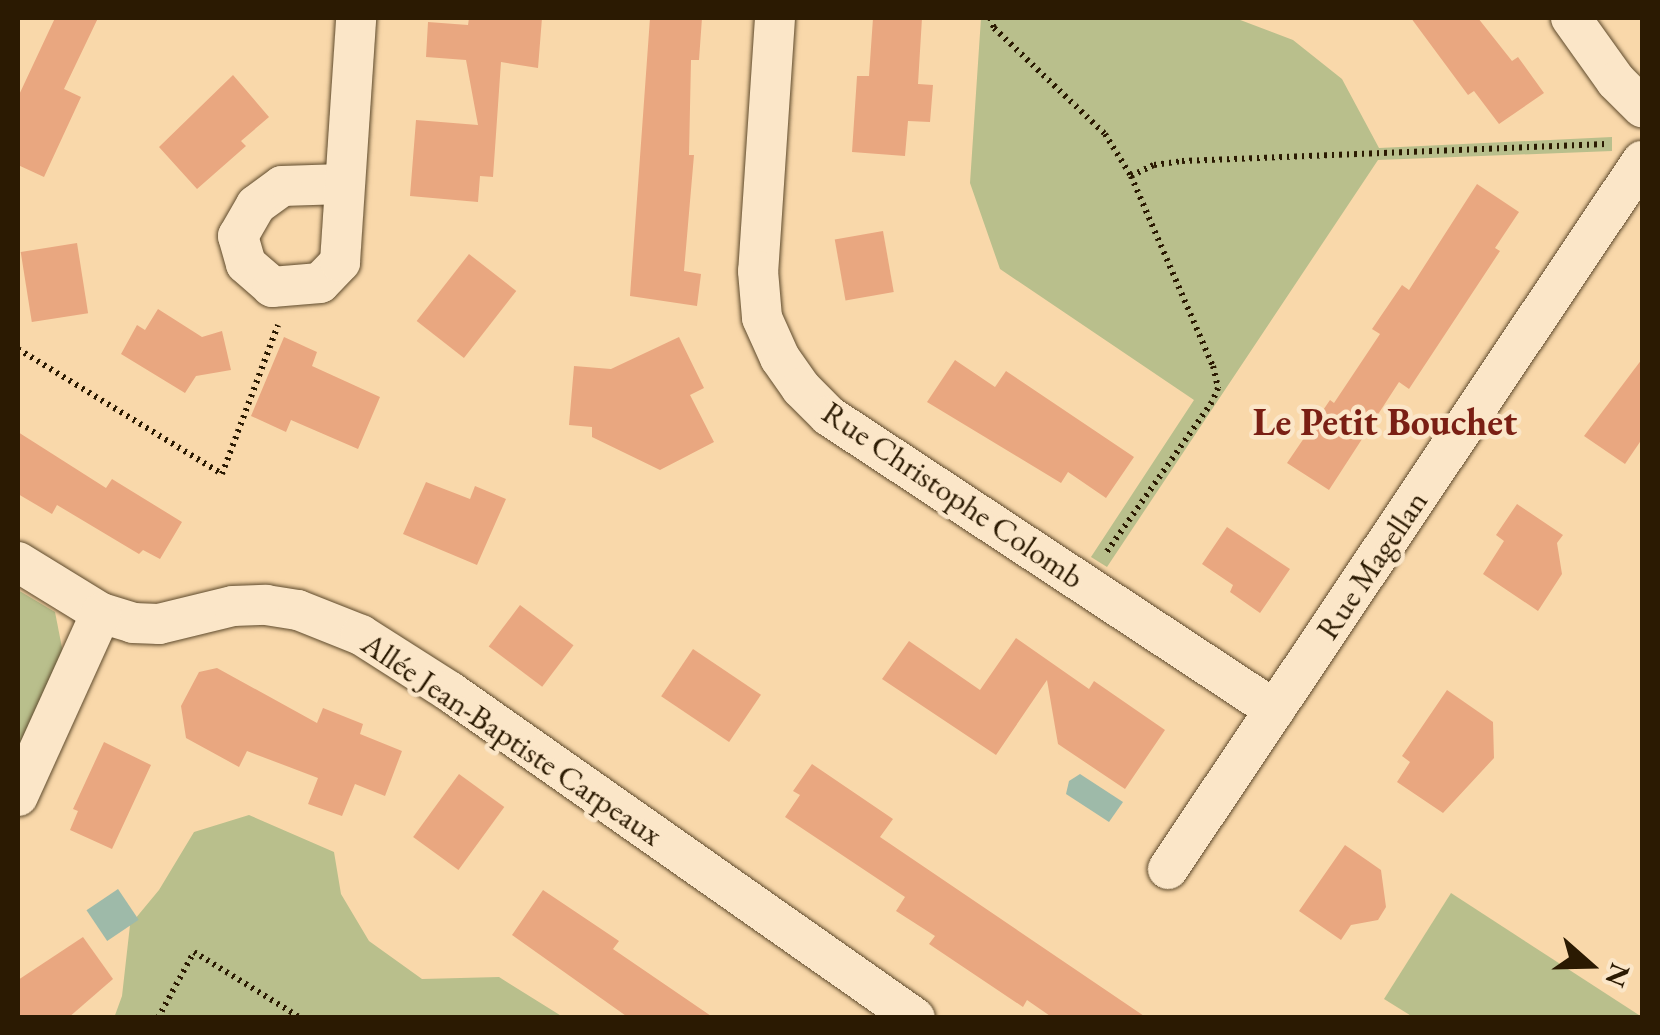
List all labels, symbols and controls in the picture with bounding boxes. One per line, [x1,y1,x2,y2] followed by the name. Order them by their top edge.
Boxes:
[815,393,1091,597] street label: Rue Christophe Colomb
[1253,399,1517,445] district label: Le Petit Bouchet
[1308,483,1436,647] street label: Rue Magellan
[354,624,670,854] street label: Allée Jean-Baptiste Carpeaux
[1540,915,1640,1015] north arrow
[1597,958,1639,992] text: N

